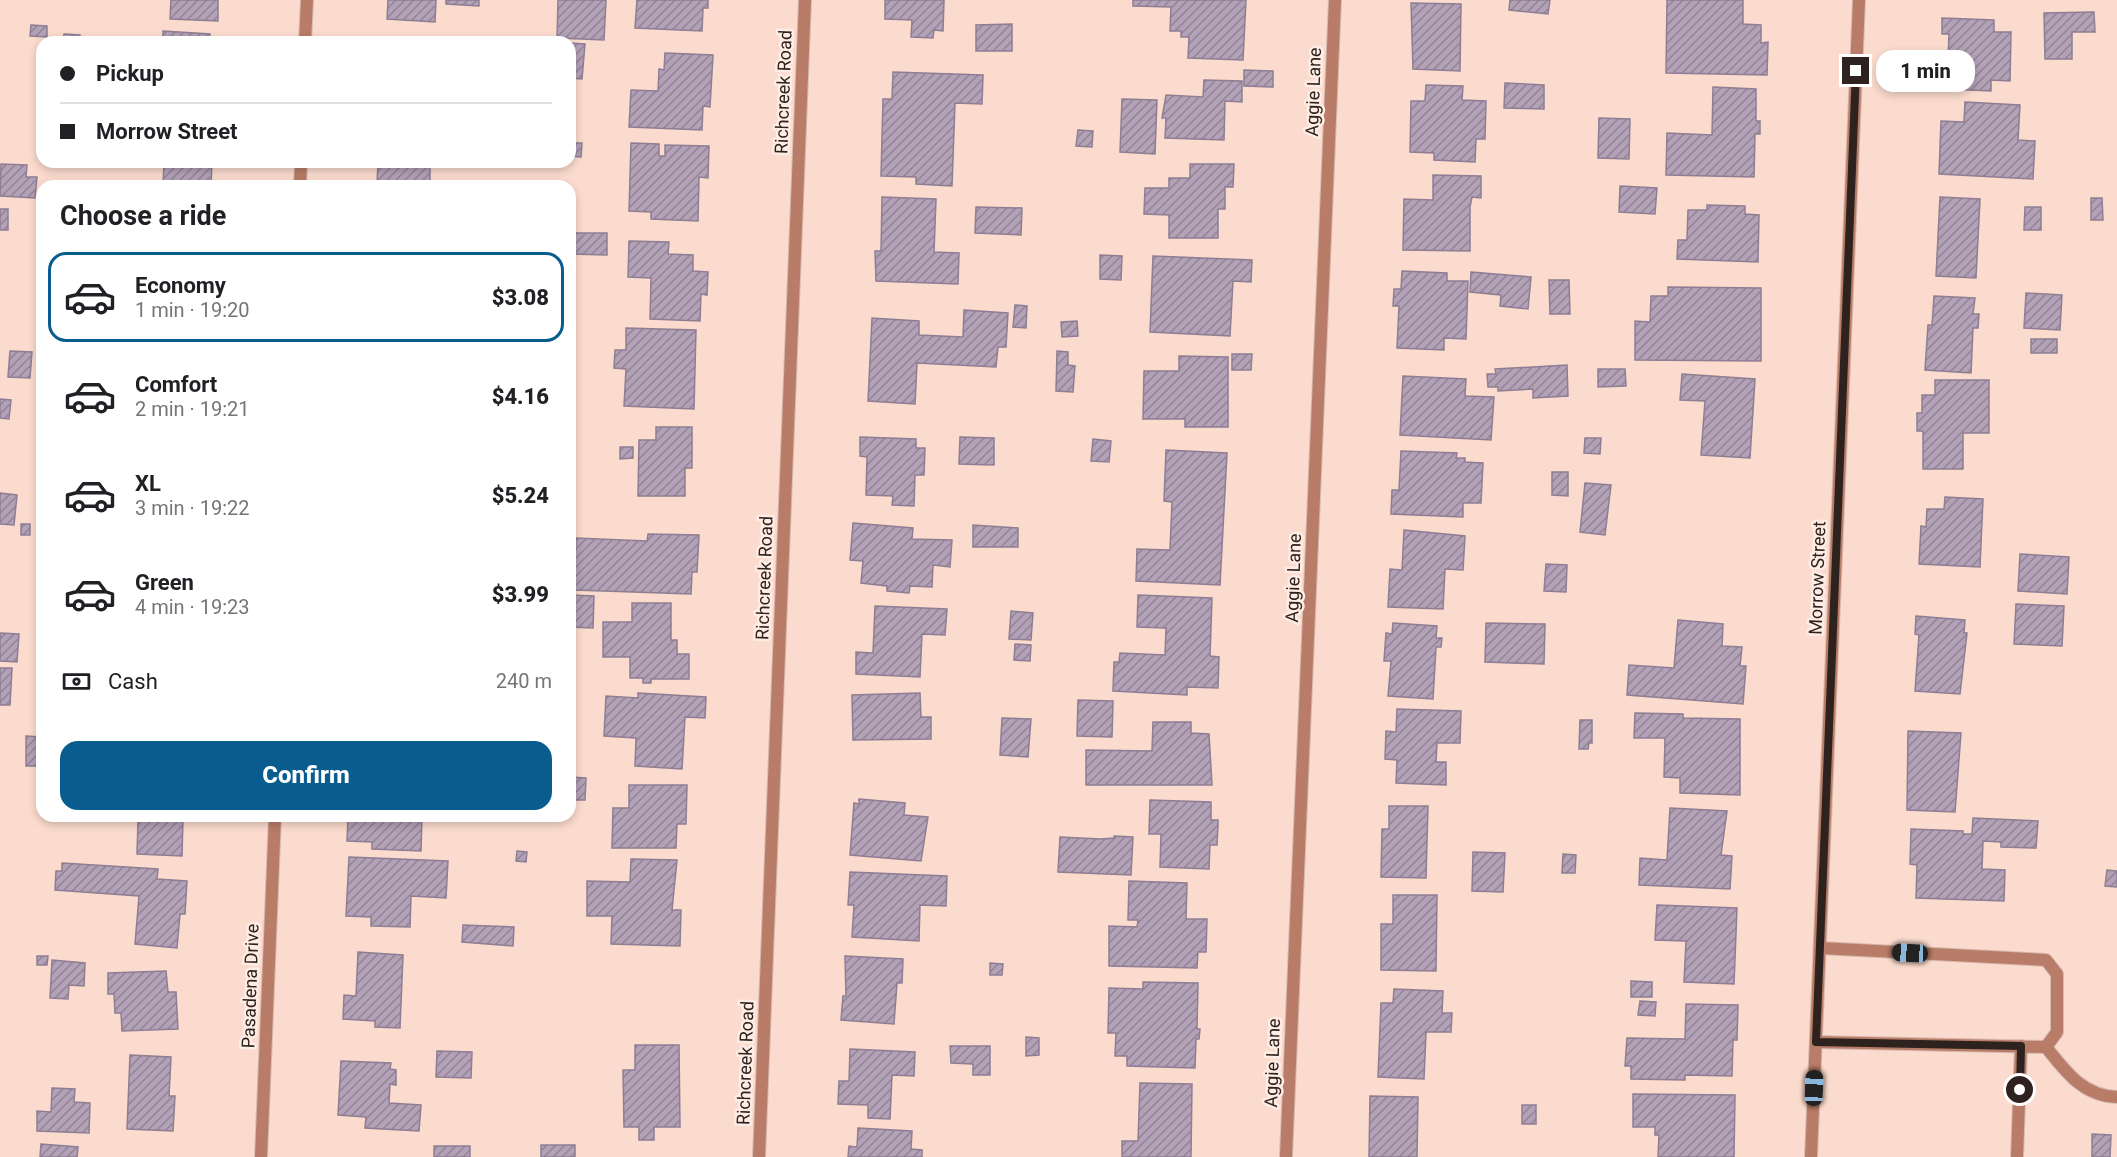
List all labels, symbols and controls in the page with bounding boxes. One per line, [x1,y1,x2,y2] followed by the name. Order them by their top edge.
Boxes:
[770,30,796,154] street label: Richcreek Road
[1301,47,1325,137] street label: Aggie Lane
[1877,50,1976,92] callout: 1 min
[1842,57,1869,84] route end
[1900,59,1951,83] text: 1 min
[96,61,164,86] text: Pickup
[96,119,238,144] text: Morrow Street
[60,200,226,232] text: Choose a ride
[63,270,117,324] icon: car
[135,273,226,298] text: Economy
[492,285,549,310] text: $3.08
[135,298,250,322] text: 1 min · 19:20
[63,369,117,423] icon: car
[135,372,217,397] text: Comfort
[492,384,549,409] text: $4.16
[135,397,250,421] text: 2 min · 19:21
[63,468,117,522] icon: car
[135,471,161,496] text: XL
[492,483,549,508] text: $5.24
[135,496,250,520] text: 3 min · 19:22
[751,516,777,640] street label: Richcreek Road
[1805,521,1829,635] street label: Morrow Street
[1281,533,1305,623] street label: Aggie Lane
[63,567,117,621] icon: car
[135,570,194,595] text: Green
[492,582,549,607] text: $3.99
[135,595,250,619] text: 4 min · 19:23
[60,665,93,698] icon: cash
[108,669,158,694] text: Cash
[496,669,552,693] text: 240 m
[60,741,552,810] button: Confirm
[237,923,263,1049] street label: Pasadena Drive
[1892,943,1928,963] car
[732,1001,758,1125] street label: Richcreek Road
[1260,1018,1284,1108] street label: Aggie Lane
[1804,1070,1824,1106] car
[2006,1076,2033,1103] route start

